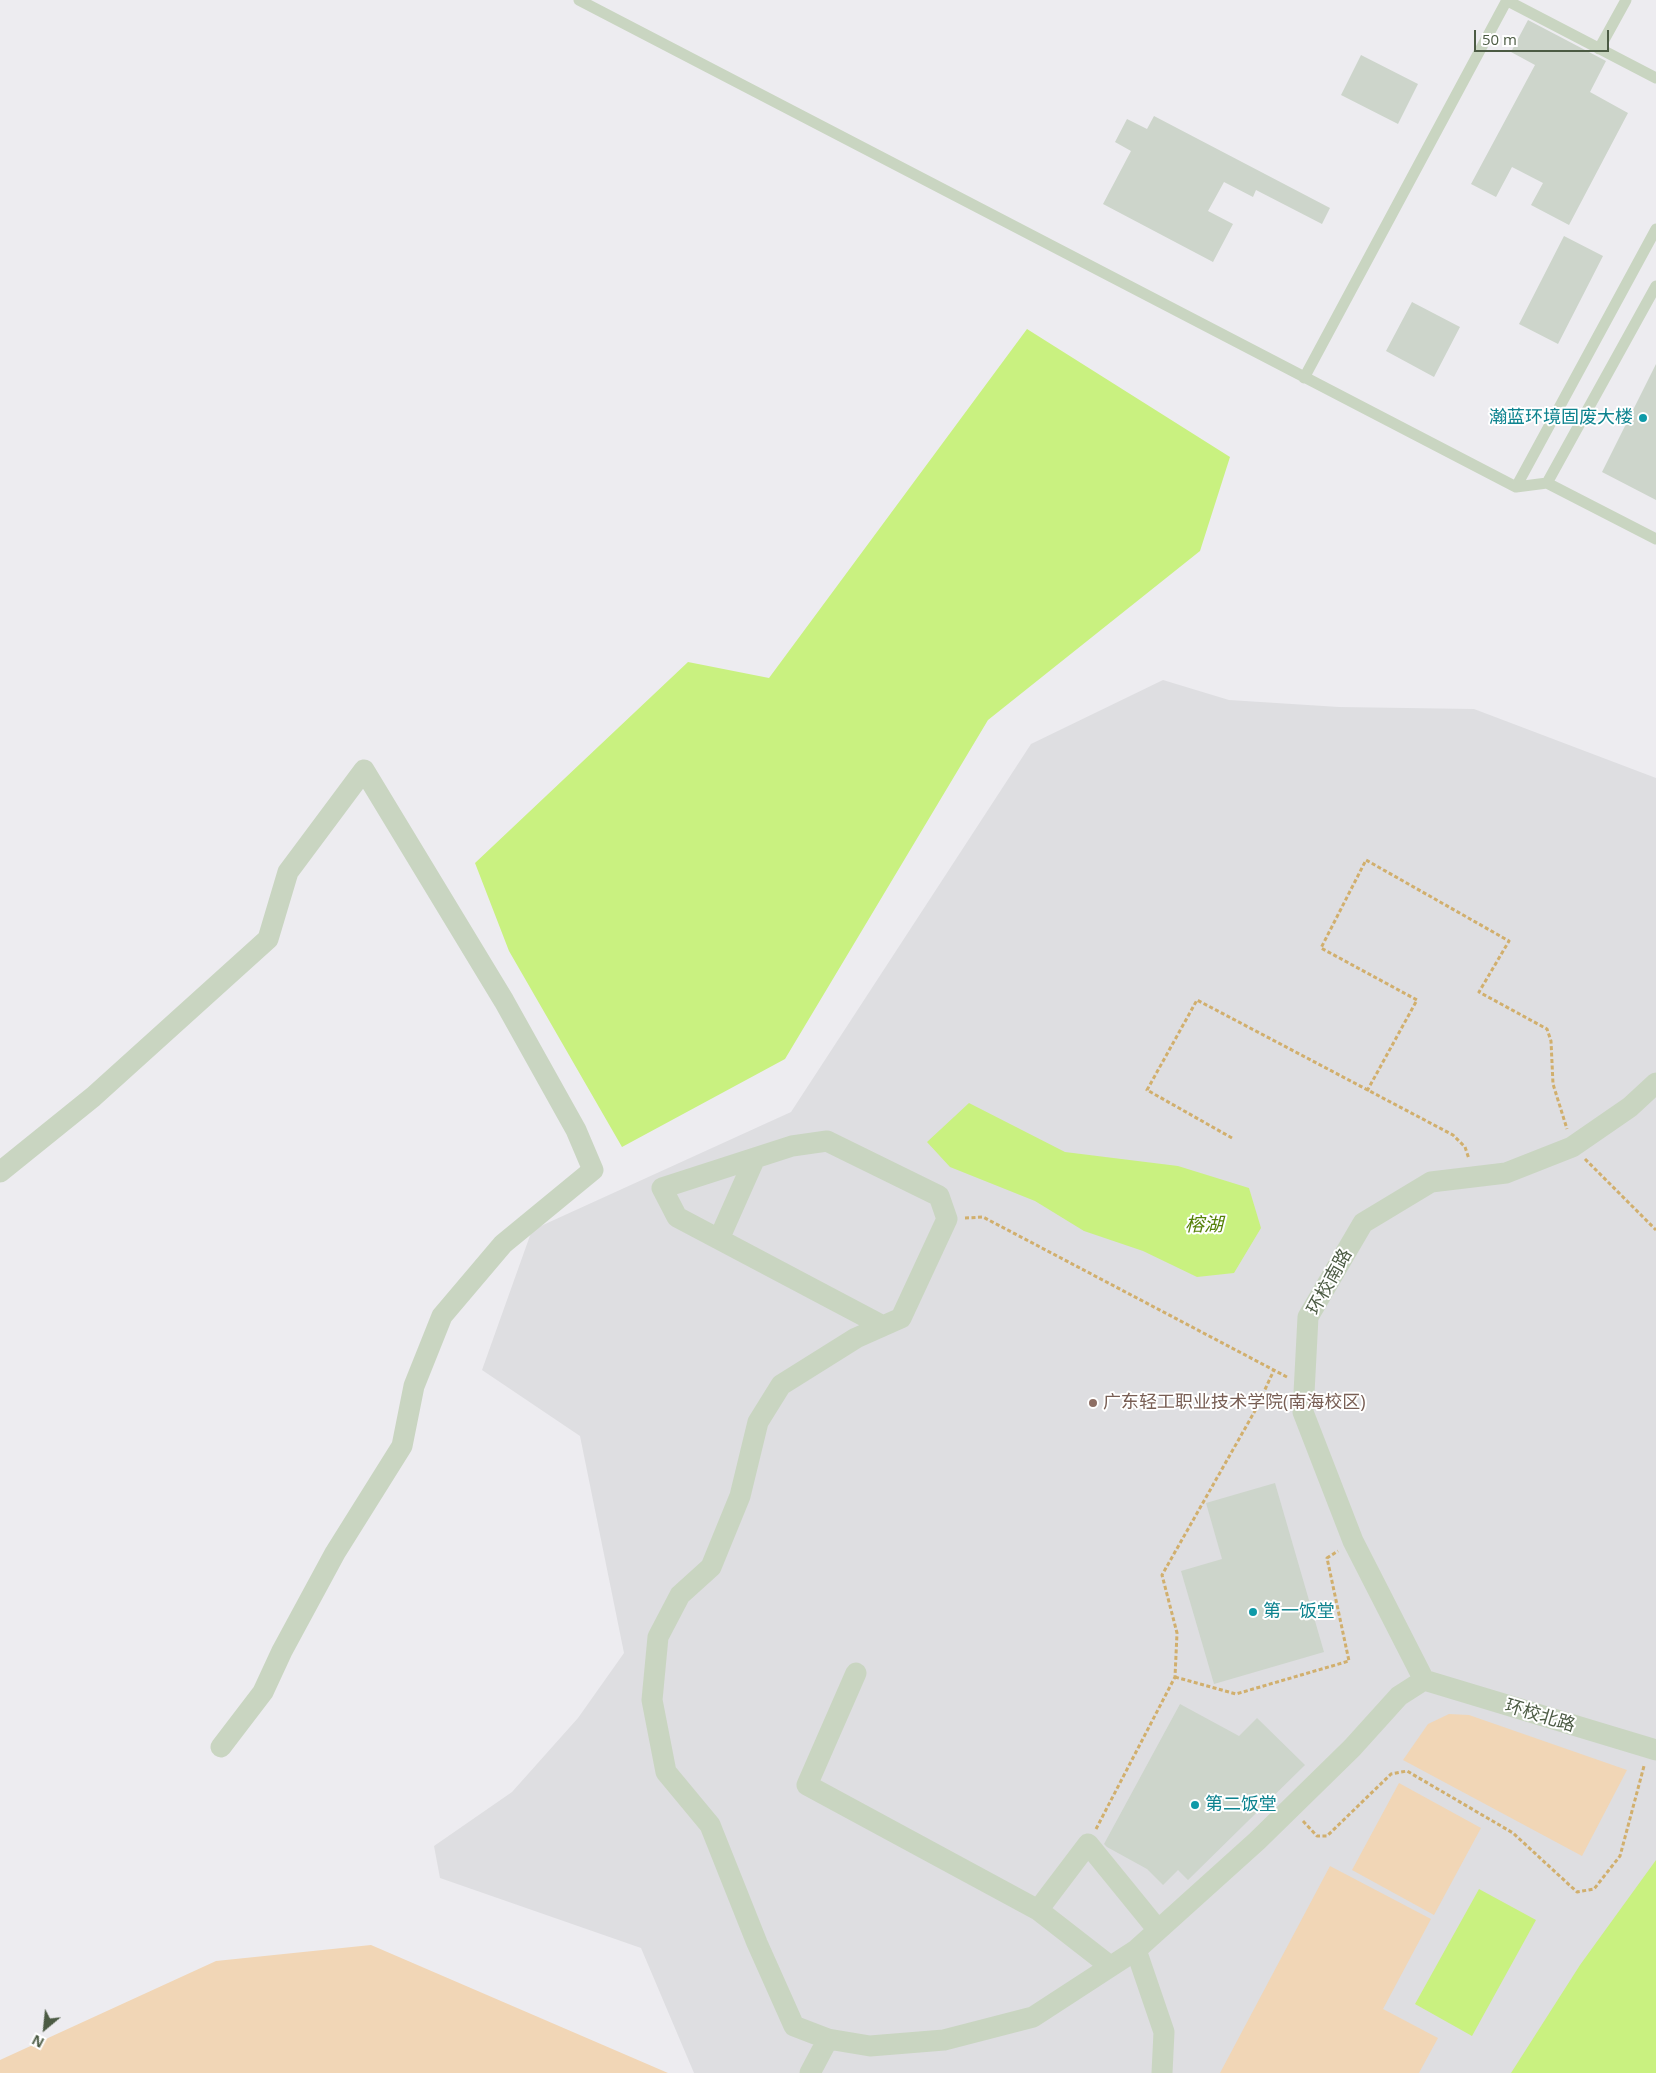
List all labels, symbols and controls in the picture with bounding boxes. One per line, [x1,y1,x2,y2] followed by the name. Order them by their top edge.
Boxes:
[1476,20,1611,52] scale bar
[1482,29,1517,49] text: 50 m
[1489,407,1633,429] place label: 瀚蓝环境固废大楼
[1637,412,1649,424] marker: 瀚蓝环境固废大楼
[1185,1215,1223,1237] water label: 榕湖
[1303,1245,1357,1319] street label: 环校南路
[1103,1392,1366,1414] place label: 广东轻工职业技术学院(南海校区)
[1087,1397,1099,1409] marker: 广东轻工职业技术学院(南海校区)
[1263,1601,1335,1623] place label: 第一饭堂
[1247,1606,1259,1618] marker: 第一饭堂
[1502,1695,1578,1737] street label: 环校北路
[1205,1794,1277,1816] place label: 第二饭堂
[1189,1799,1201,1811] marker: 第二饭堂
[20,2003,70,2053] north arrow
[28,2031,47,2053] text: N

